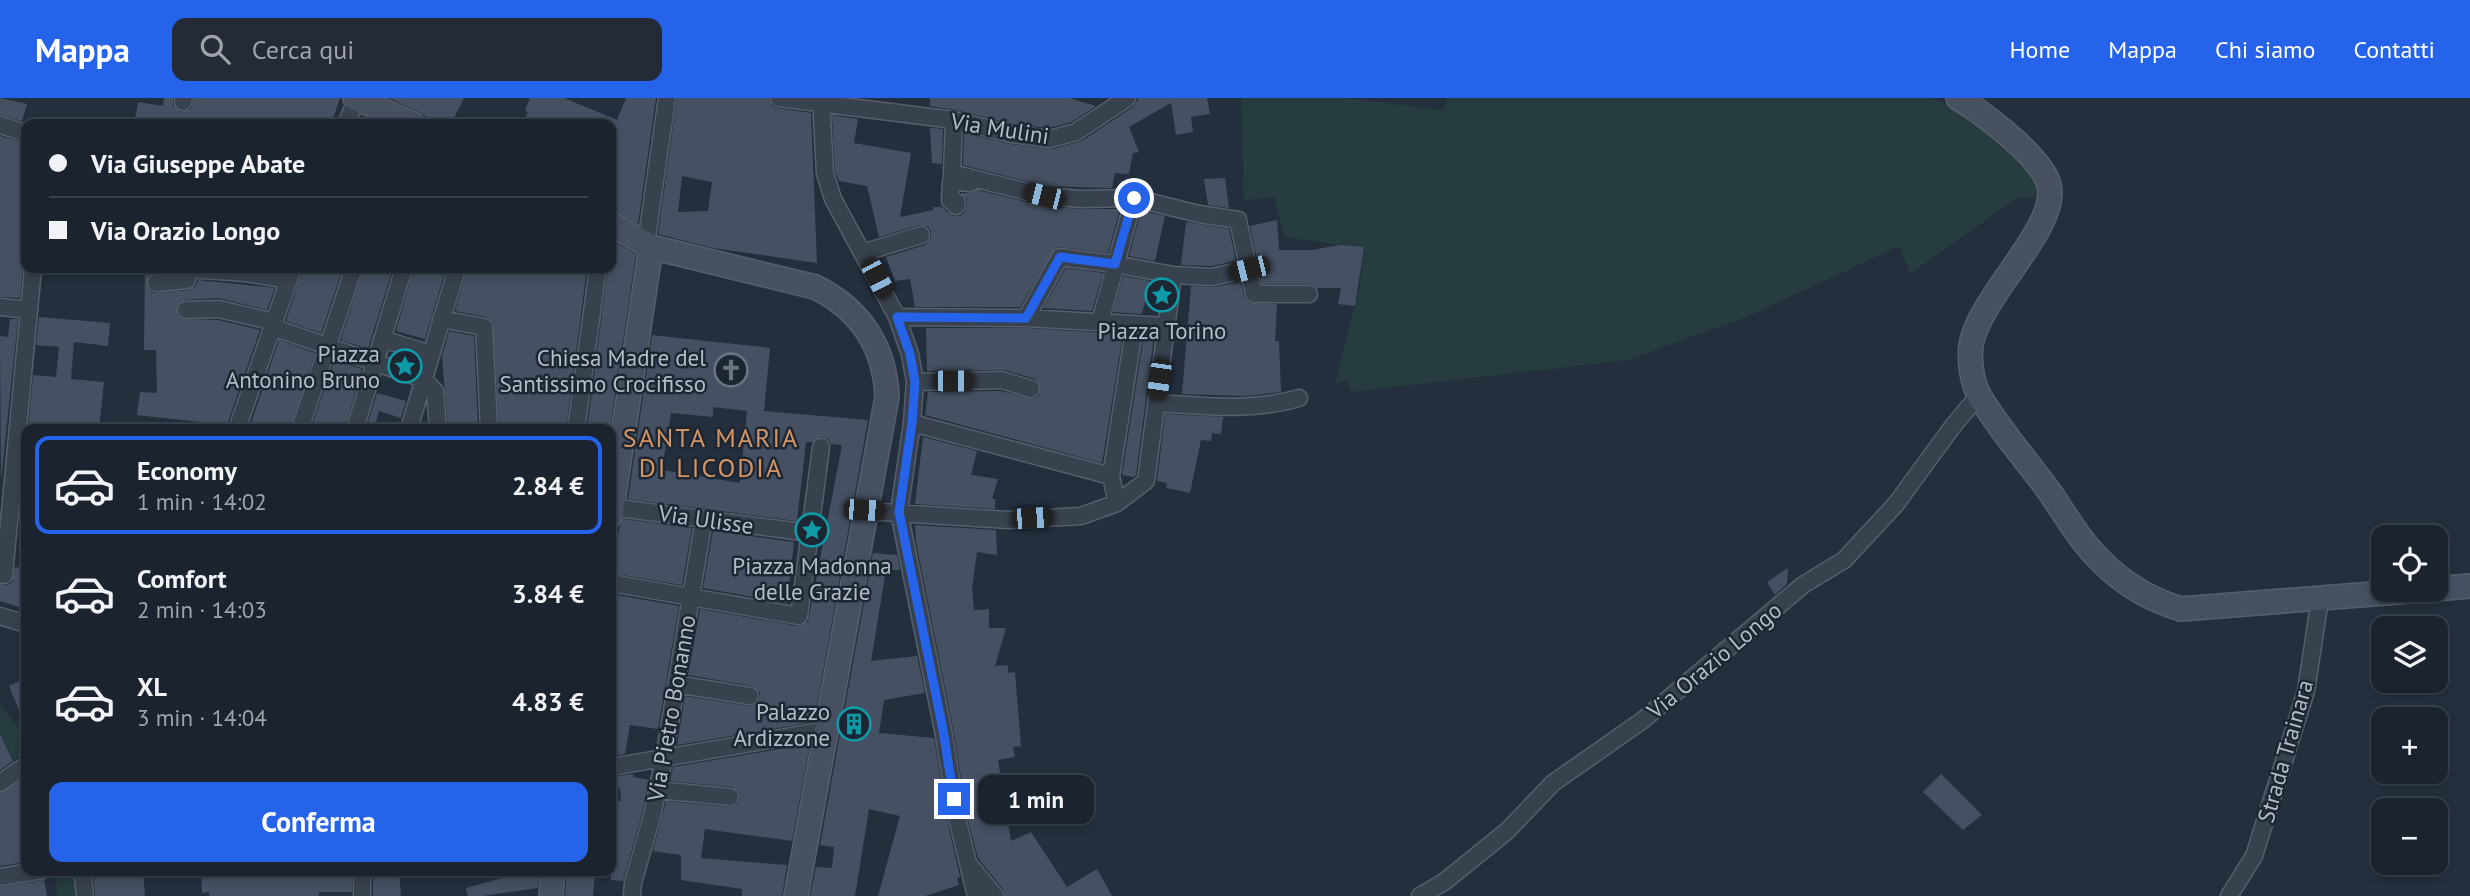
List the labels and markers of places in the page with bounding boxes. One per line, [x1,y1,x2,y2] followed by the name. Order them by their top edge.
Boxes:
[1143,276,1181,314] place icon: Piazza Torino
[1098,316,1226,345] place label: Piazza Torino
[226,339,380,394] place label: Piazza Antonino Bruno
[500,343,706,398] place label: Chiesa Madre del Santissimo Crocifisso
[386,347,424,385] place icon: Piazza Antonino Bruno
[712,351,750,389] church icon: Chiesa Madre del Santissimo Crocifisso
[793,511,831,549] place icon: Piazza Madonna delle Grazie
[732,551,892,606] place label: Piazza Madonna delle Grazie
[733,697,830,752] place label: Palazzo Ardizzone
[835,705,873,743] building icon: Palazzo Ardizzone

